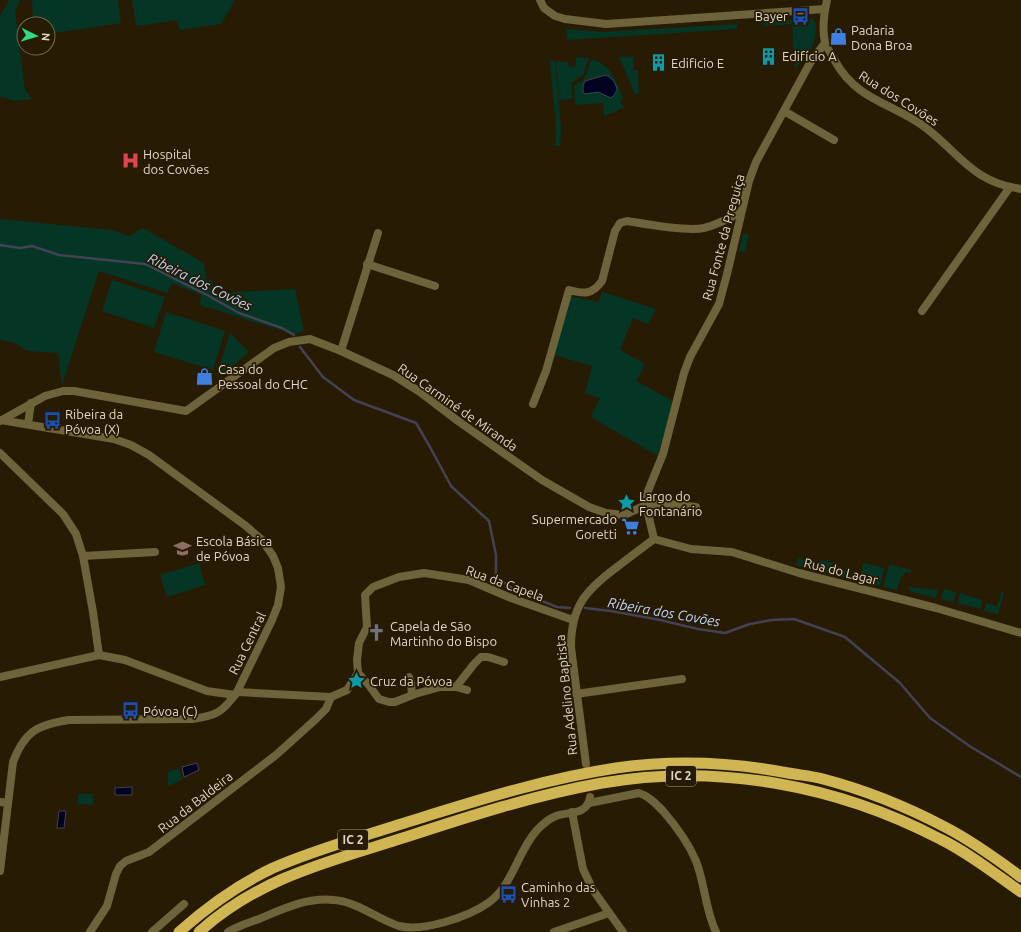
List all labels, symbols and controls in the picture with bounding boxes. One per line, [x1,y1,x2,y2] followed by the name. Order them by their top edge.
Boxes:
[791,6,811,26] bus stop icon: Bayer
[755,9,788,23] place label: Bayer
[16,16,56,56] north arrow
[851,23,912,52] place label: Padaria Dona Broa
[828,27,848,47] shop icon: Padaria Dona Broa
[40,32,52,41] text: N
[759,46,779,66] building icon: Edifício A
[782,49,837,63] place label: Edifício A
[648,53,668,73] building icon: Edificio E
[671,56,724,70] place label: Edificio E
[857,68,942,128] street label: Rua dos Covões
[143,147,209,176] place label: Hospital dos Covões
[120,151,140,171] hospital icon: Hospital dos Covões
[699,172,747,302] street label: Rua Fonte da Preguiça
[145,250,255,314] water label: Ribeira dos Covões
[396,360,520,454] street label: Rua Carminé de Miranda
[218,362,308,391] place label: Casa do Pessoal do CHC
[195,366,215,386] shop icon: Casa do Pessoal do CHC
[65,407,123,437] place label: Ribeira da Póvoa (X)
[42,411,62,431] bus stop icon: Ribeira da Póvoa (X)
[639,489,702,518] place label: Largo do Fontanário
[616,493,636,513] place icon: Largo do Fontanário
[532,512,617,541] place label: Supermercado Goretti
[620,516,640,536] supermarket icon: Supermercado Goretti
[196,534,272,563] place label: Escola Básica de Póvoa
[173,538,193,558] school or university icon: Escola Básica de Póvoa
[803,555,880,587] street label: Rua do Lagar
[464,562,546,604] street label: Rua da Capela
[607,594,722,630] water label: Ribeira dos Covões
[226,609,268,677] street label: Rua Central
[390,619,497,648] place label: Capela de São Martinho do Bispo
[367,623,387,643] church icon: Capela de São Martinho do Bispo
[553,634,579,756] street label: Rua Adelino Baptista
[347,671,367,691] place icon: Cruz da Póvoa
[370,674,452,688] place label: Cruz da Póvoa
[120,701,140,721] bus stop icon: Póvoa (C)
[143,704,198,719] place label: Póvoa (C)
[666,766,696,786] road number: IC 2
[155,769,235,835] street label: Rua da Baldeira
[338,830,368,850] road number: IC 2
[521,880,596,909] place label: Caminho das Vinhas 2
[498,884,518,904] bus stop icon: Caminho das Vinhas 2

